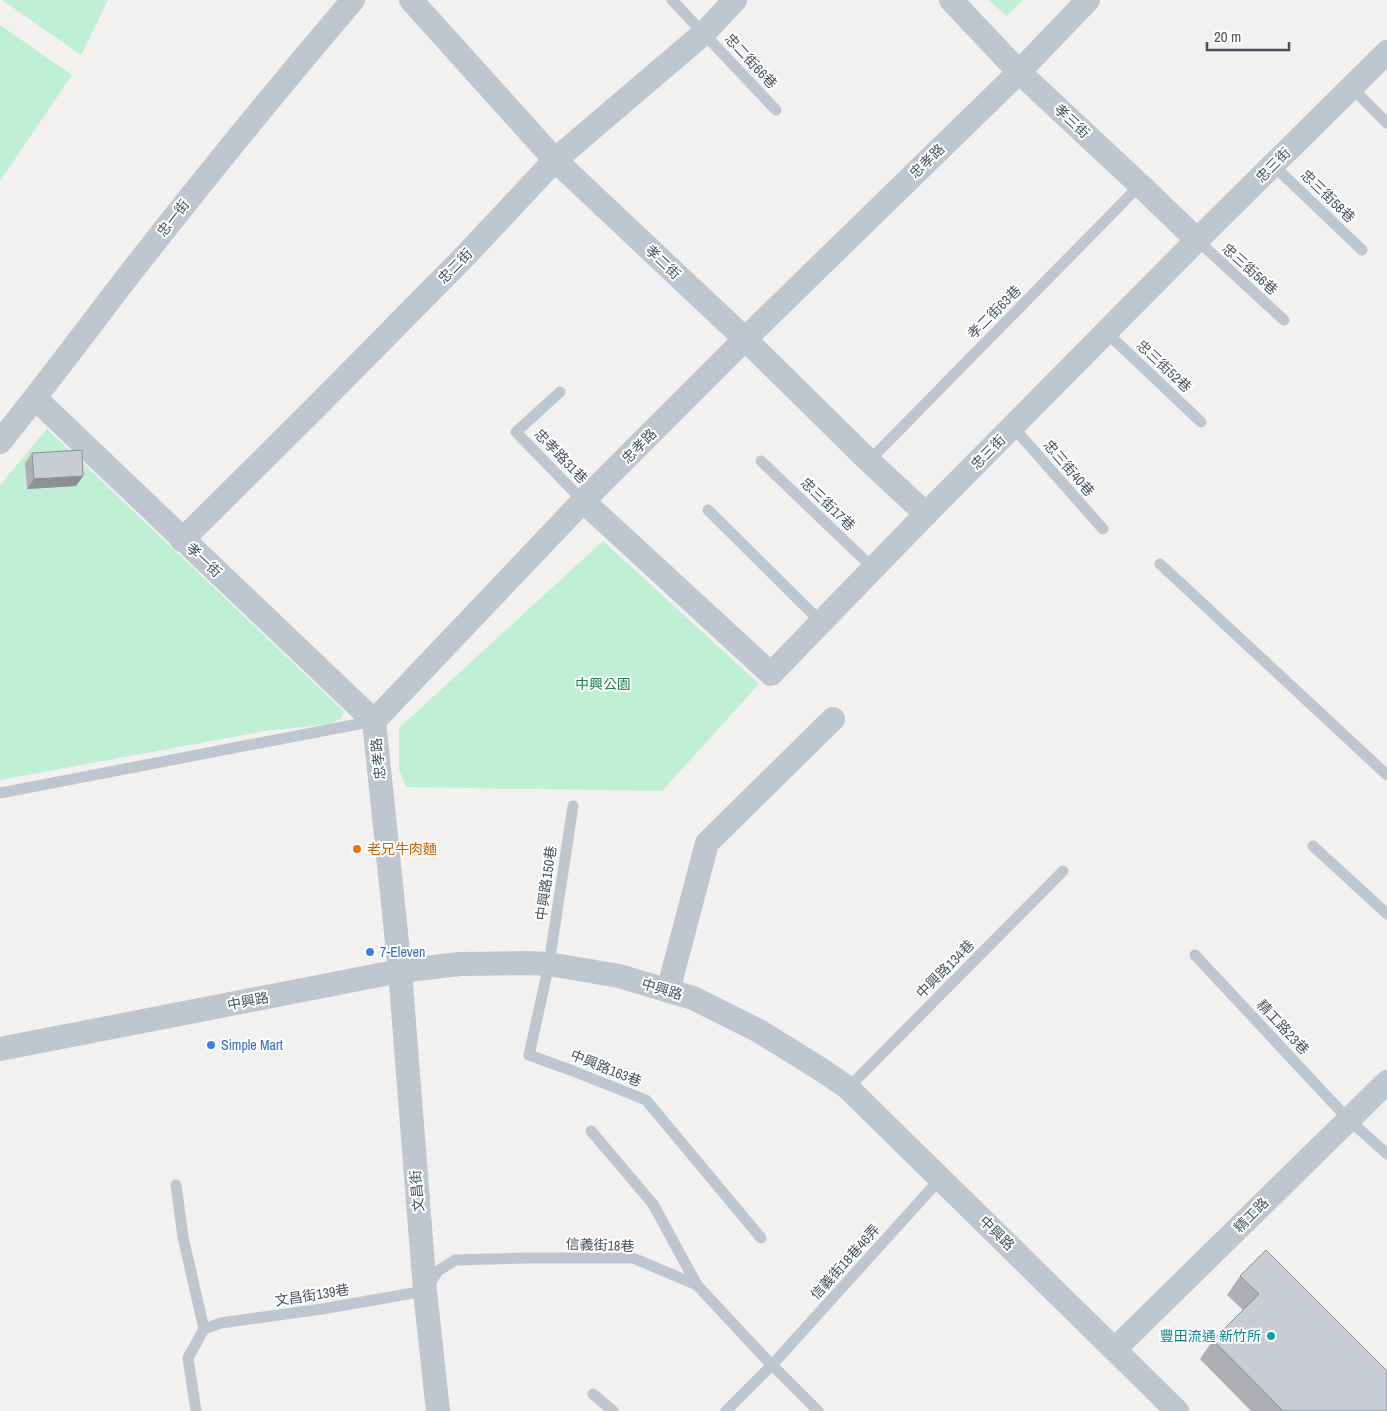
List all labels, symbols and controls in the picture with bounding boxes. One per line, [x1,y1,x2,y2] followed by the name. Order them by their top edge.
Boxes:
[1207,20,1290,52] scale bar
[1214,26,1241,47] text: 20 m
[721,30,781,92] street label: 忠二街66巷
[1051,100,1093,142] street label: 孝三街
[906,140,948,182] street label: 忠孝路
[1252,144,1294,186] street label: 忠三街
[1297,166,1359,226] street label: 忠三街58巷
[153,196,193,240] street label: 忠一街
[1218,239,1282,299] street label: 忠三街56巷
[642,241,684,283] street label: 孝二街
[434,245,476,287] street label: 忠二街
[963,281,1025,343] street label: 孝二街63巷
[1133,336,1195,396] street label: 忠三街52巷
[531,425,591,487] street label: 忠孝路31巷
[618,425,660,467] street label: 忠孝路
[967,431,1009,473] street label: 忠三街
[1040,436,1098,500] street label: 忠三街40巷
[797,474,859,534] street label: 忠三街17巷
[183,539,225,581] street label: 孝一街
[575,675,631,693] park label: 中興公園
[367,737,389,781] street label: 忠孝路
[367,840,437,858] place label: 老兄牛肉麵
[351,843,363,855] marker: 老兄牛肉麵
[532,845,560,921] street label: 中興路150巷
[912,936,978,1002] street label: 中興路134巷
[380,943,425,961] place label: 7-Eleven
[364,946,376,958] marker: 7-Eleven
[639,974,685,1004] street label: 中興路
[226,988,270,1014] street label: 中興路
[1253,996,1313,1058] street label: 精工路23巷
[221,1036,283,1054] place label: Simple Mart
[205,1039,217,1051] marker: Simple Mart
[568,1046,644,1090] street label: 中興路163巷
[406,1169,428,1213] street label: 文昌街
[1230,1194,1272,1236] street label: 精工路
[976,1212,1018,1254] street label: 中興路
[806,1220,884,1304] street label: 信義街18巷46弄
[565,1235,635,1255] street label: 信義街18巷
[273,1280,351,1310] street label: 文昌街139巷
[1160,1327,1261,1345] place label: 豐田流通 新竹所
[1265,1330,1277,1342] marker: 豐田流通 新竹所

